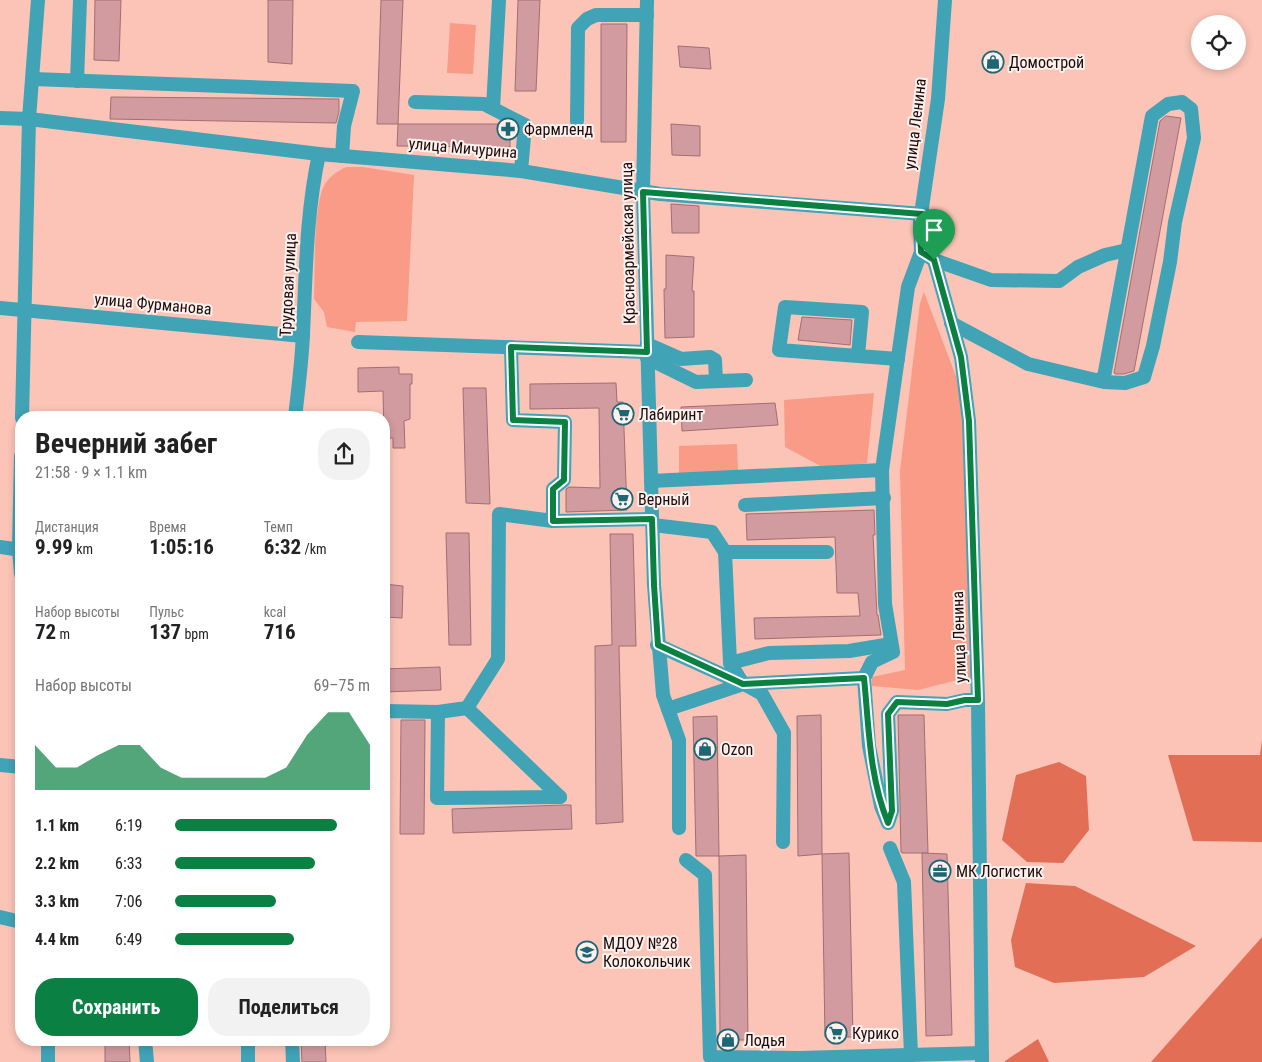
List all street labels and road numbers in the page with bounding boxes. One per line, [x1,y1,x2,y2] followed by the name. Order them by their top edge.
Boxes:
[900,77,930,171] street label: улица Ленина
[408,134,518,162] street label: улица Мичурина
[617,162,639,324] street label: Красноармейская улица
[276,233,300,337] street label: Трудовая улица
[94,289,212,319] street label: улица Фурманова
[948,591,970,683] street label: улица Ленина

